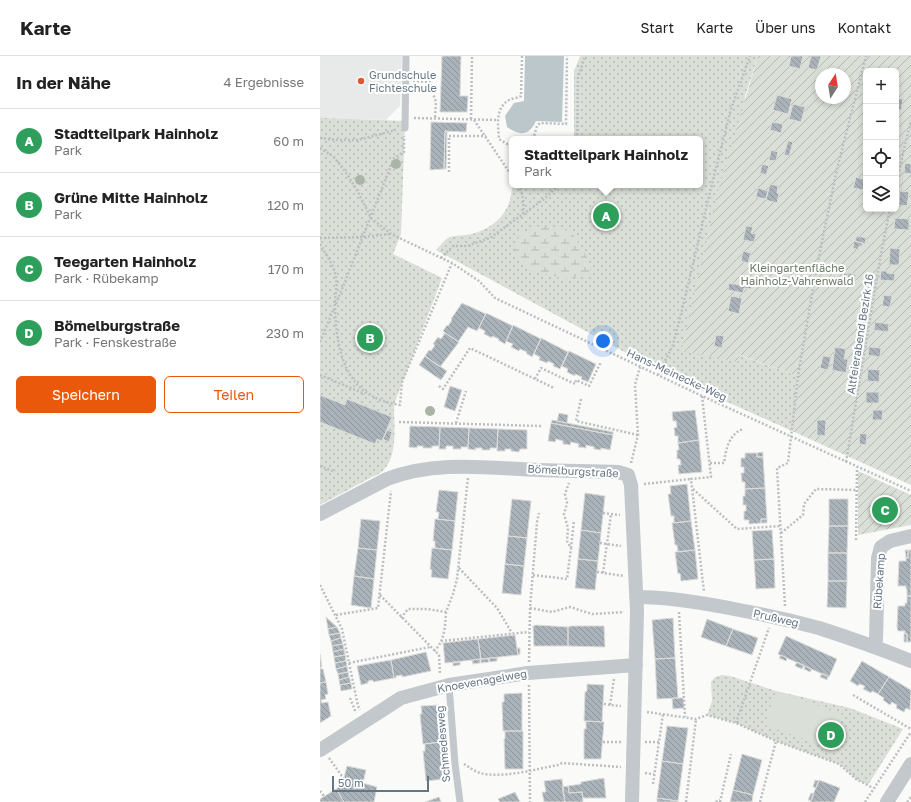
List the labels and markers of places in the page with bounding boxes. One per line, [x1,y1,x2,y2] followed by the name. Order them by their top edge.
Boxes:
[369,68,437,94] place label: Grundschule Fichteschule
[356,76,366,86] marker: Grundschule Fichteschule
[593,201,619,231] pin: A
[357,323,383,353] pin: B
[872,495,898,525] pin: C
[818,720,844,750] pin: D

